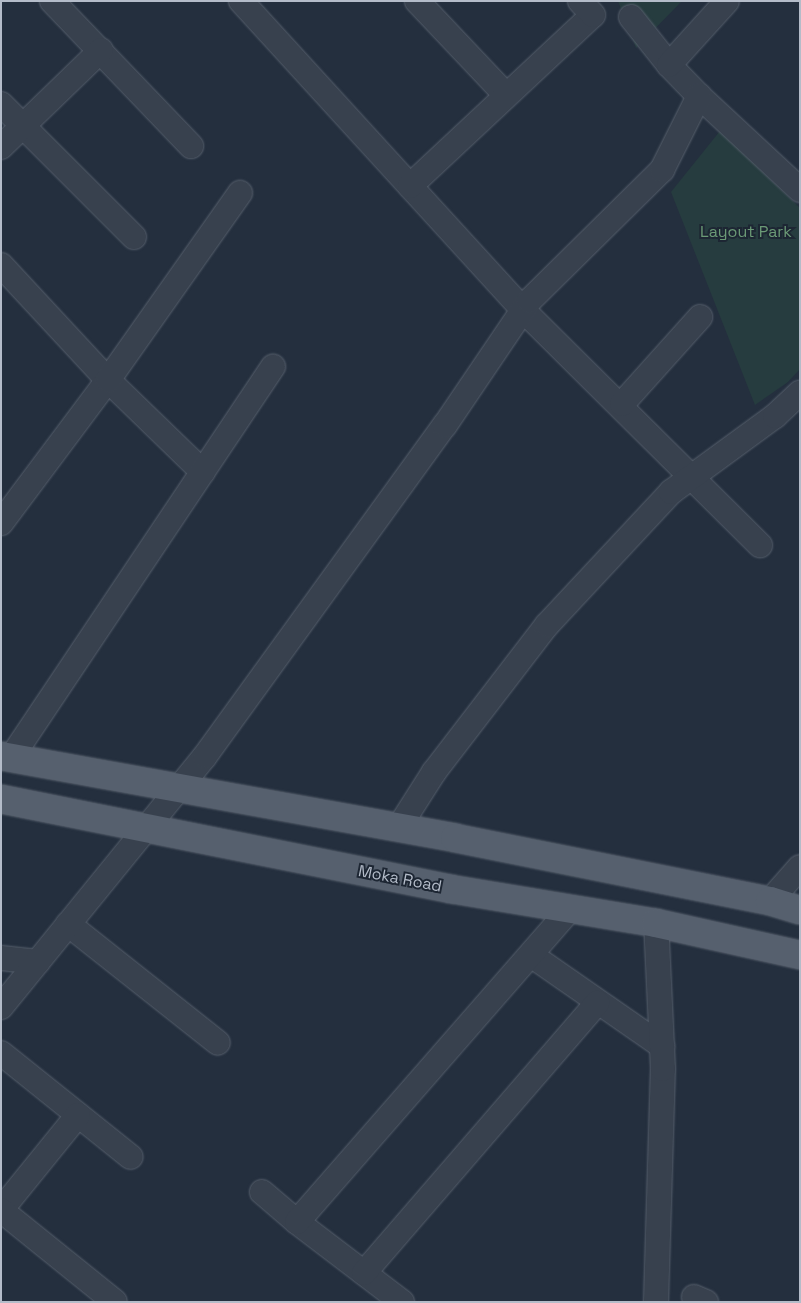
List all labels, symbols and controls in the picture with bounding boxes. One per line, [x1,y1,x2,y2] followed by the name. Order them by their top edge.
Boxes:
[700,222,792,242] park label: Layout Park
[357,861,443,897] street label: Moka Road

